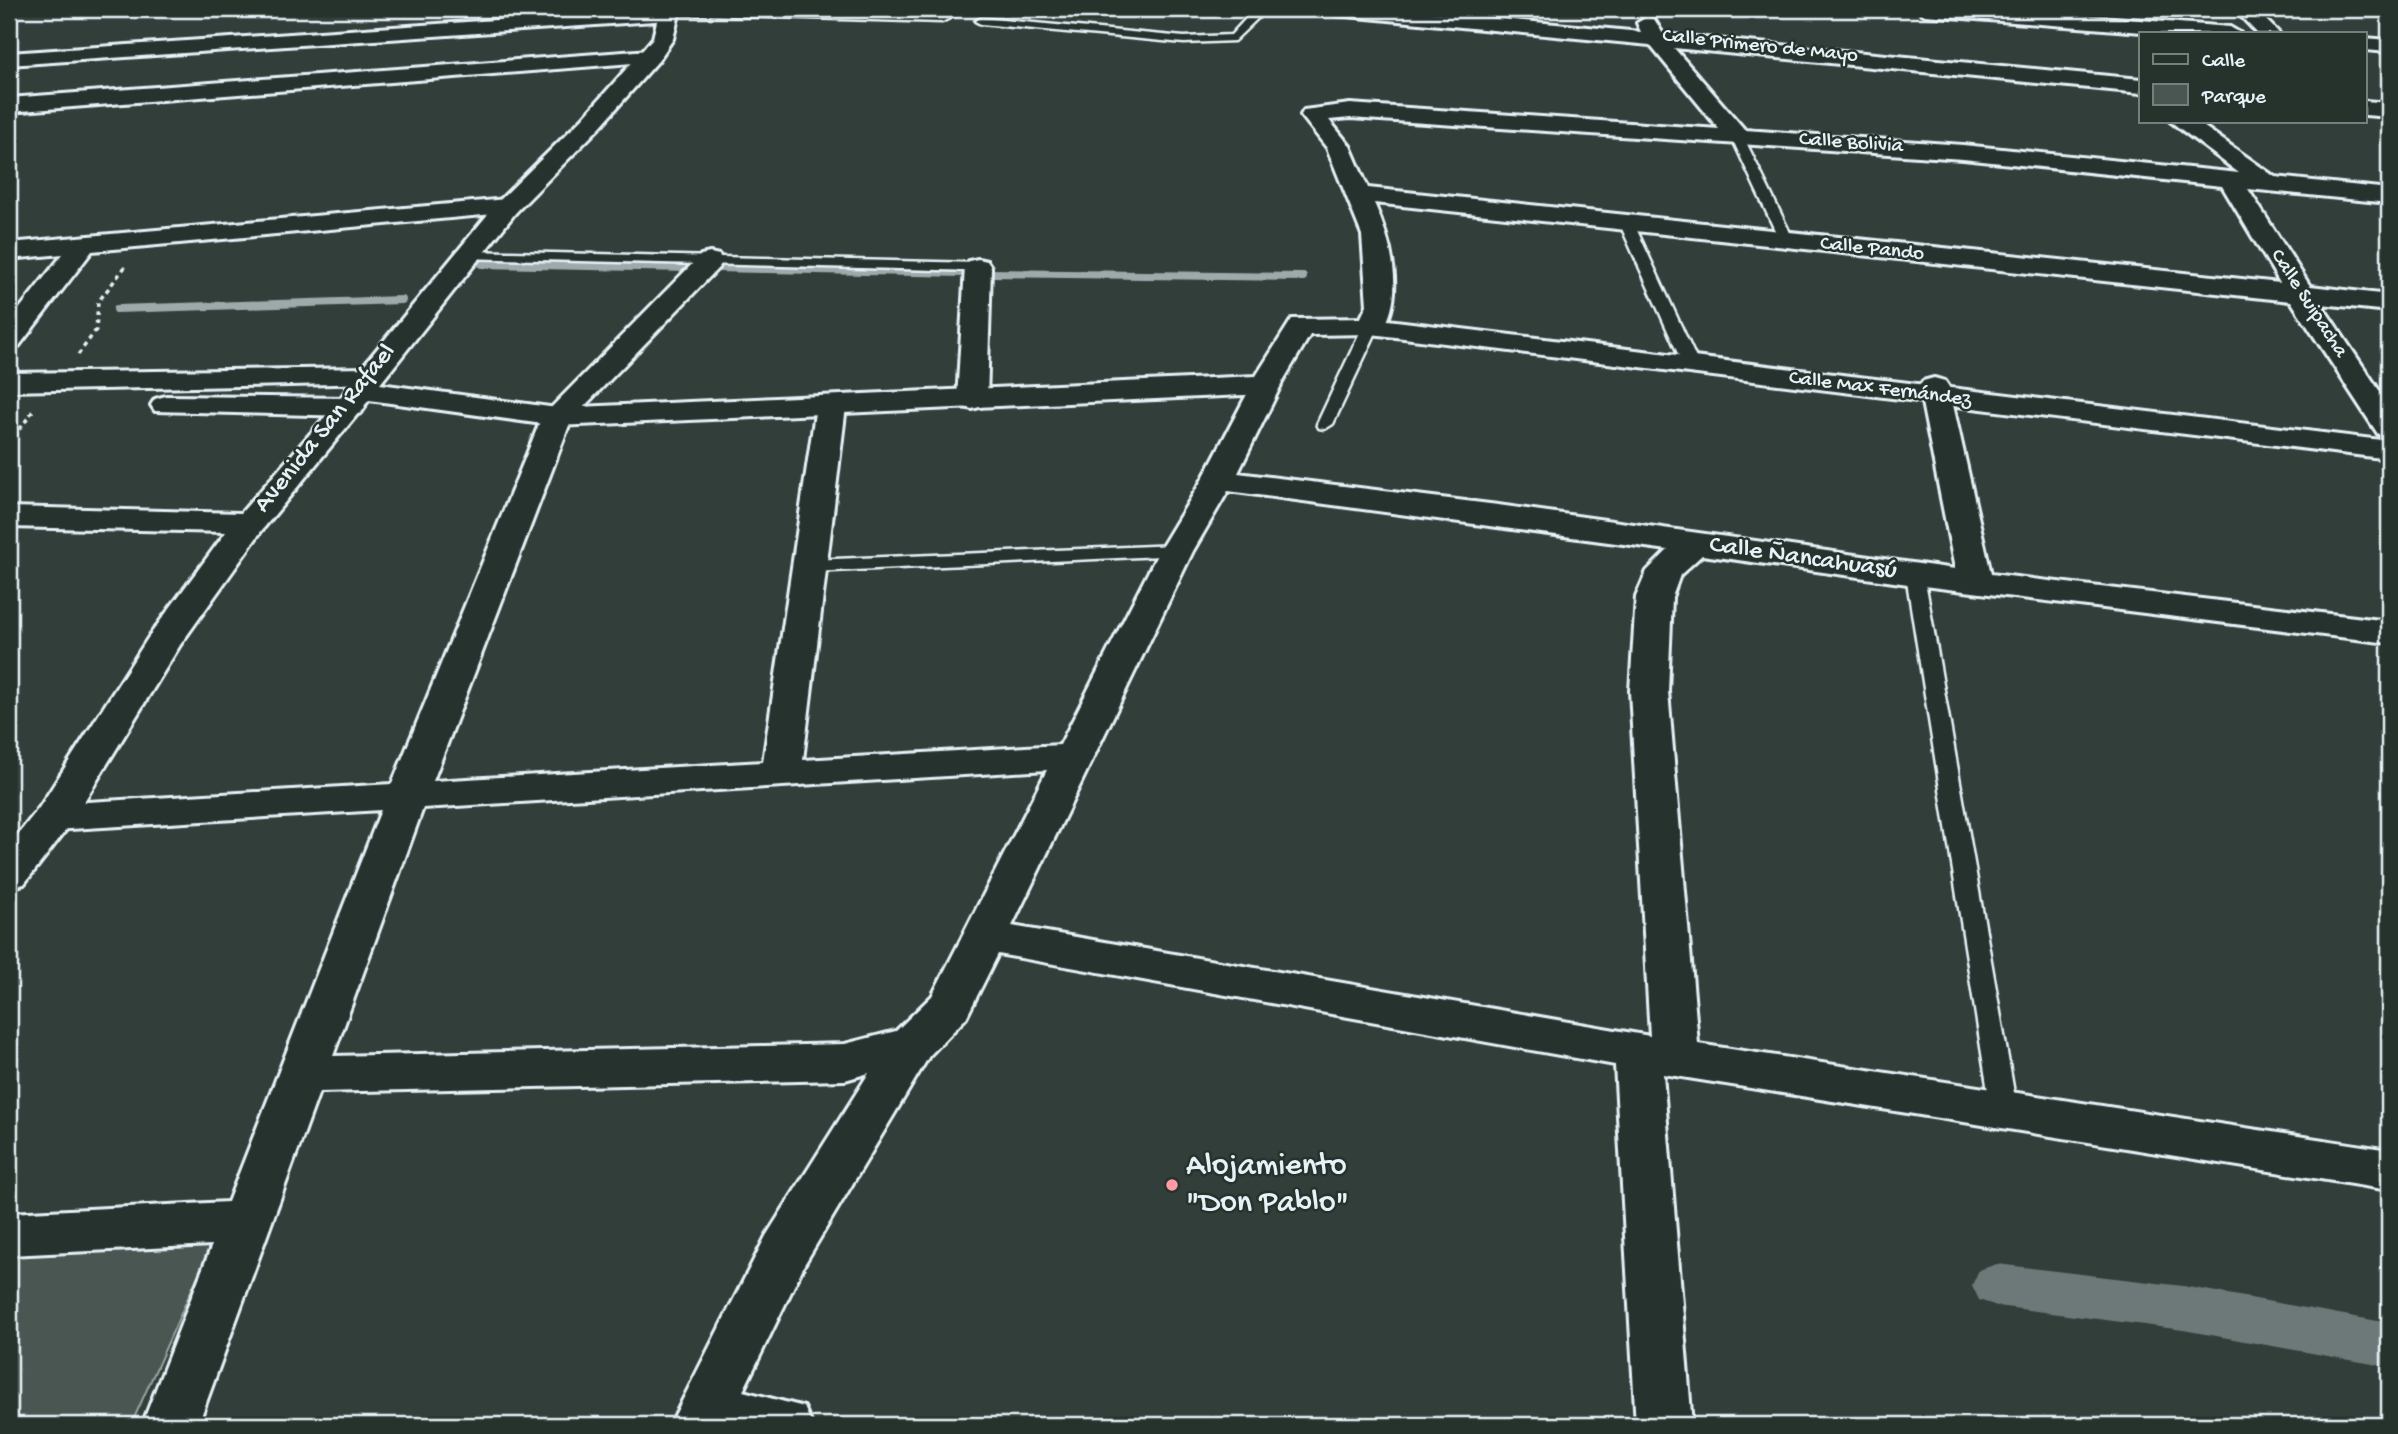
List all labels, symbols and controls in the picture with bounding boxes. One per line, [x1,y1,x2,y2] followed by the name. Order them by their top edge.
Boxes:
[1661,24,1859,70] street label: Calle Primero de Mayo
[2139,32,2366,122] legend
[2202,50,2246,75] text: Calle
[2201,86,2267,111] text: Parque
[1798,128,1905,160] street label: Calle Bolivia
[1819,232,1925,268] street label: Calle Pando
[2264,245,2353,364] street label: Calle Suipacha
[248,338,404,520] street label: Avenida San Rafael
[1787,366,1973,414] street label: Calle Max Fernández
[1707,531,1899,587] street label: Calle Ñancahuasú
[1186,1148,1349,1223] place label: Alojamiento "Don Pablo"
[1164,1177,1180,1193] marker: Alojamiento "Don Pablo"

